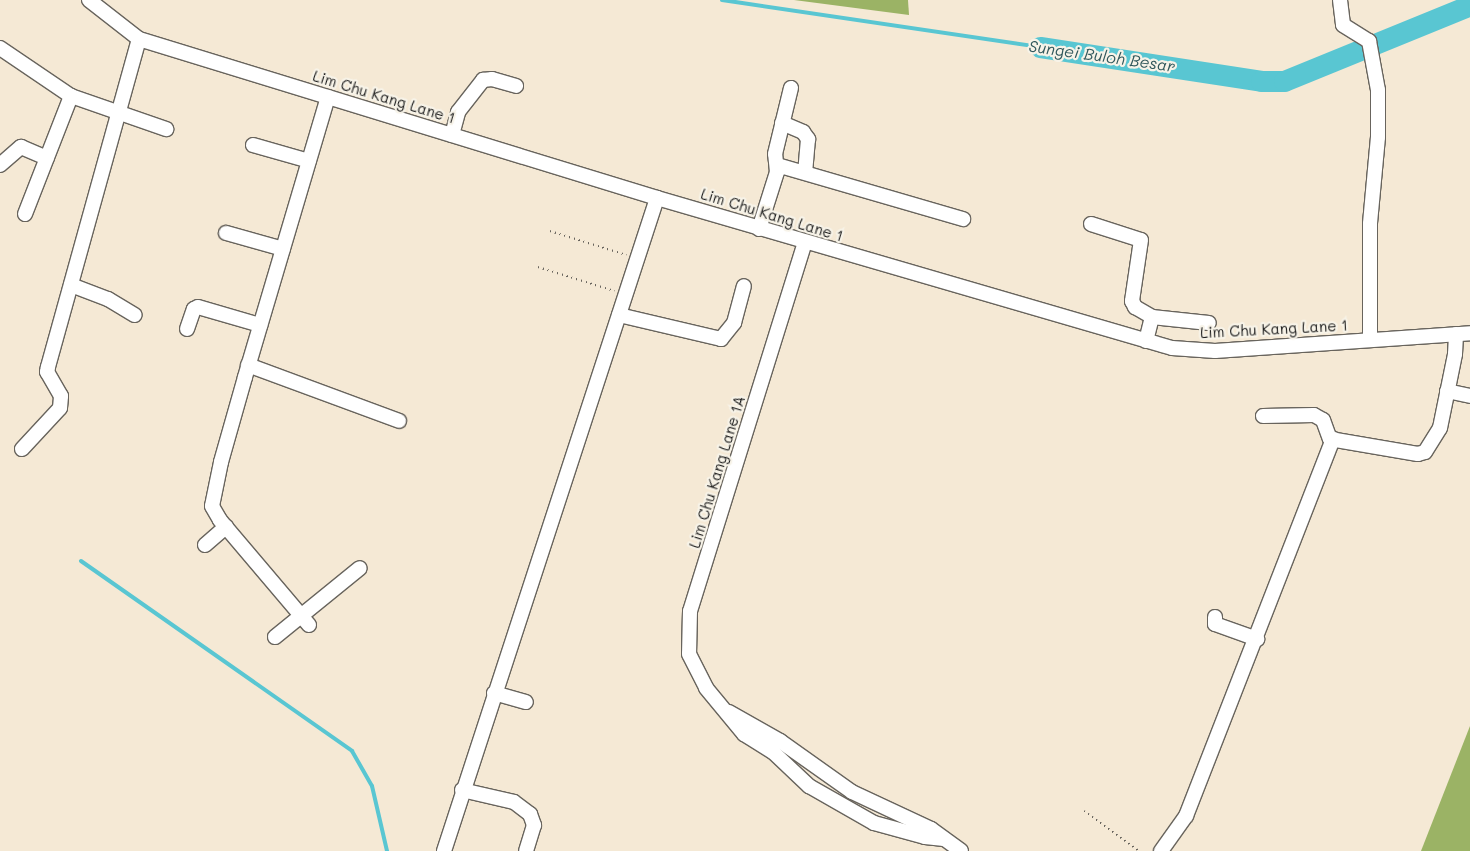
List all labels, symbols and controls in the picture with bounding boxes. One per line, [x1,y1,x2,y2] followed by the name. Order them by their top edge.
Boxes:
[1027,36,1177,76] water label: Sungei Buloh Besar
[311,67,457,127] street label: Lim Chu Kang Lane 1
[699,185,845,245] street label: Lim Chu Kang Lane 1
[1200,316,1348,342] street label: Lim Chu Kang Lane 1
[685,394,749,550] street label: Lim Chu Kang Lane 1A

